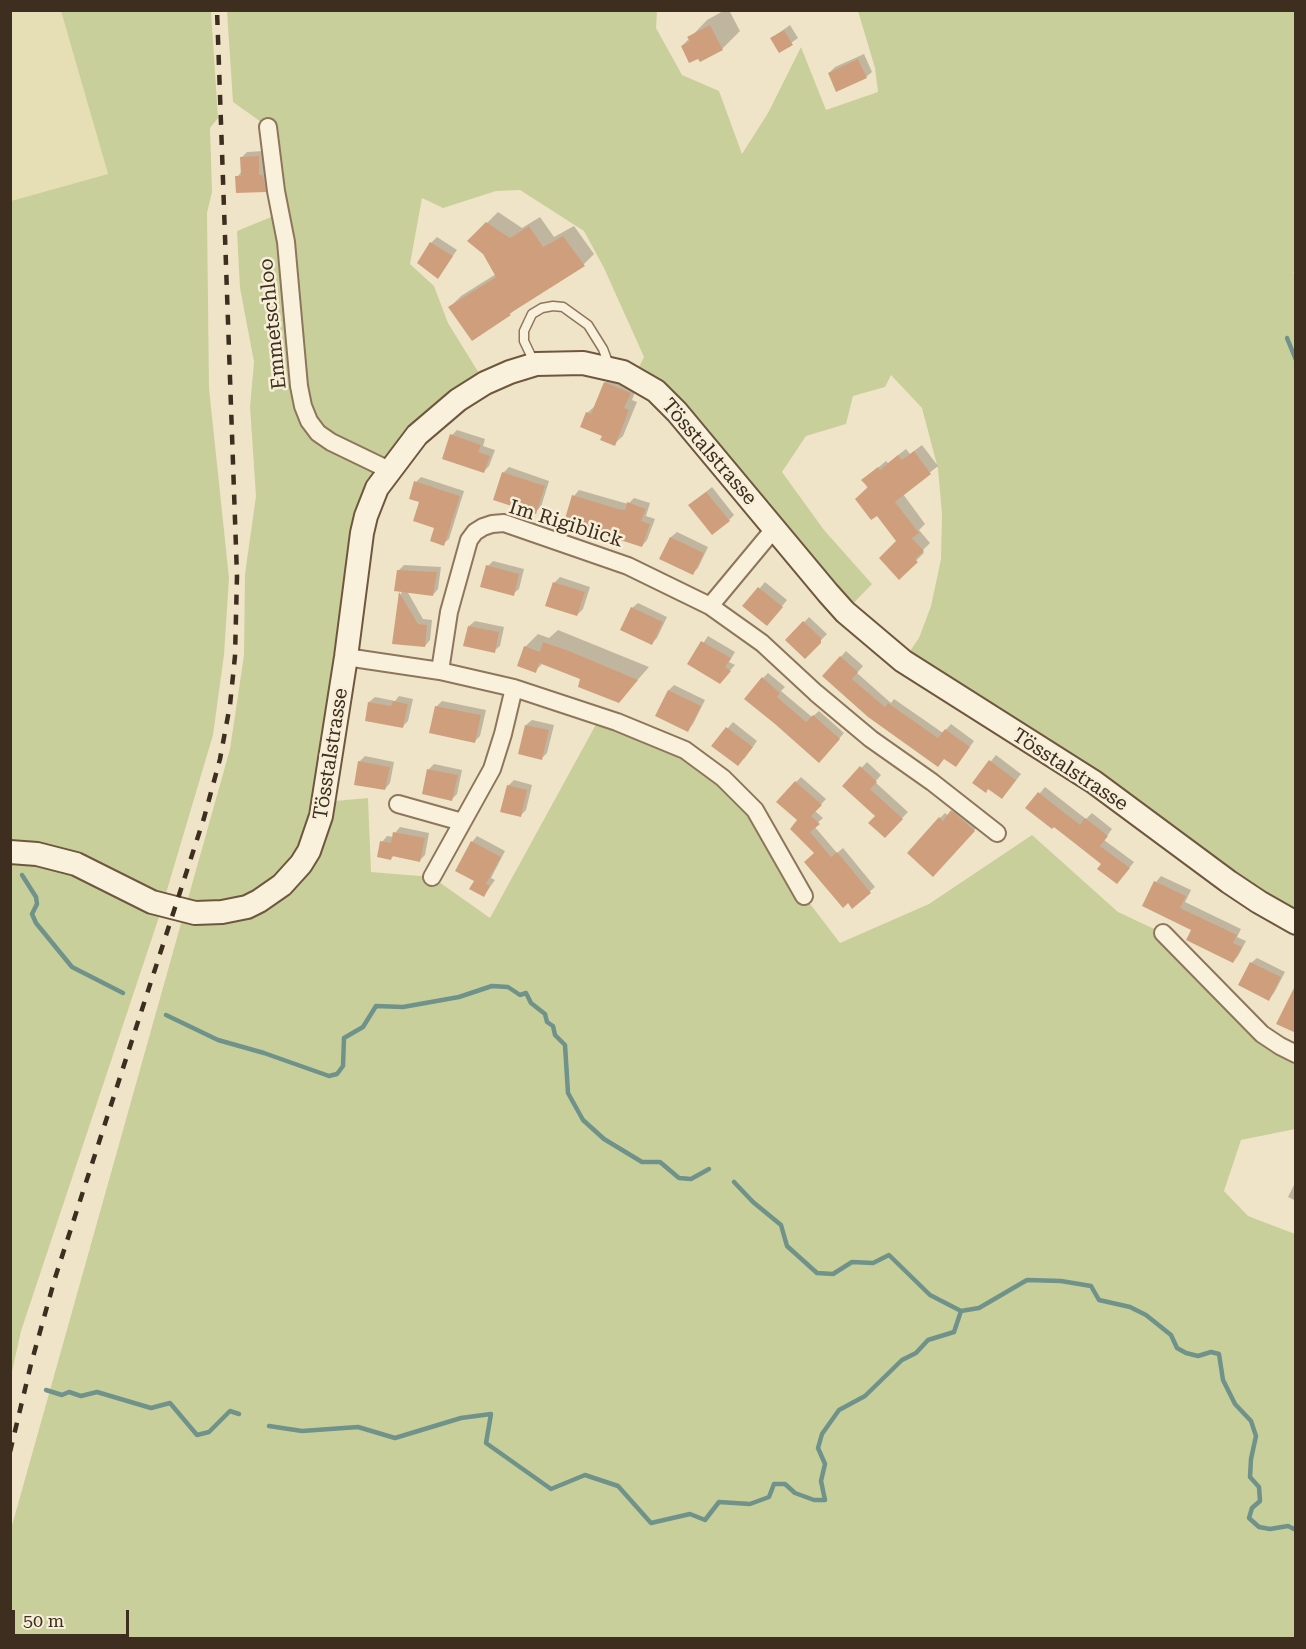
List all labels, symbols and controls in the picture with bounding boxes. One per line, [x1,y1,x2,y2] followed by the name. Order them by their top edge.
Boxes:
[254,257,292,391] street label: Emmetschloo
[656,394,762,510] street label: Tösstalstrasse
[506,495,626,553] street label: Im Rigiblick
[309,686,353,822] street label: Tösstalstrasse
[1008,724,1132,816] street label: Tösstalstrasse
[15,1598,132,1636] scale bar
[23,1610,64,1631] text: 50 m

